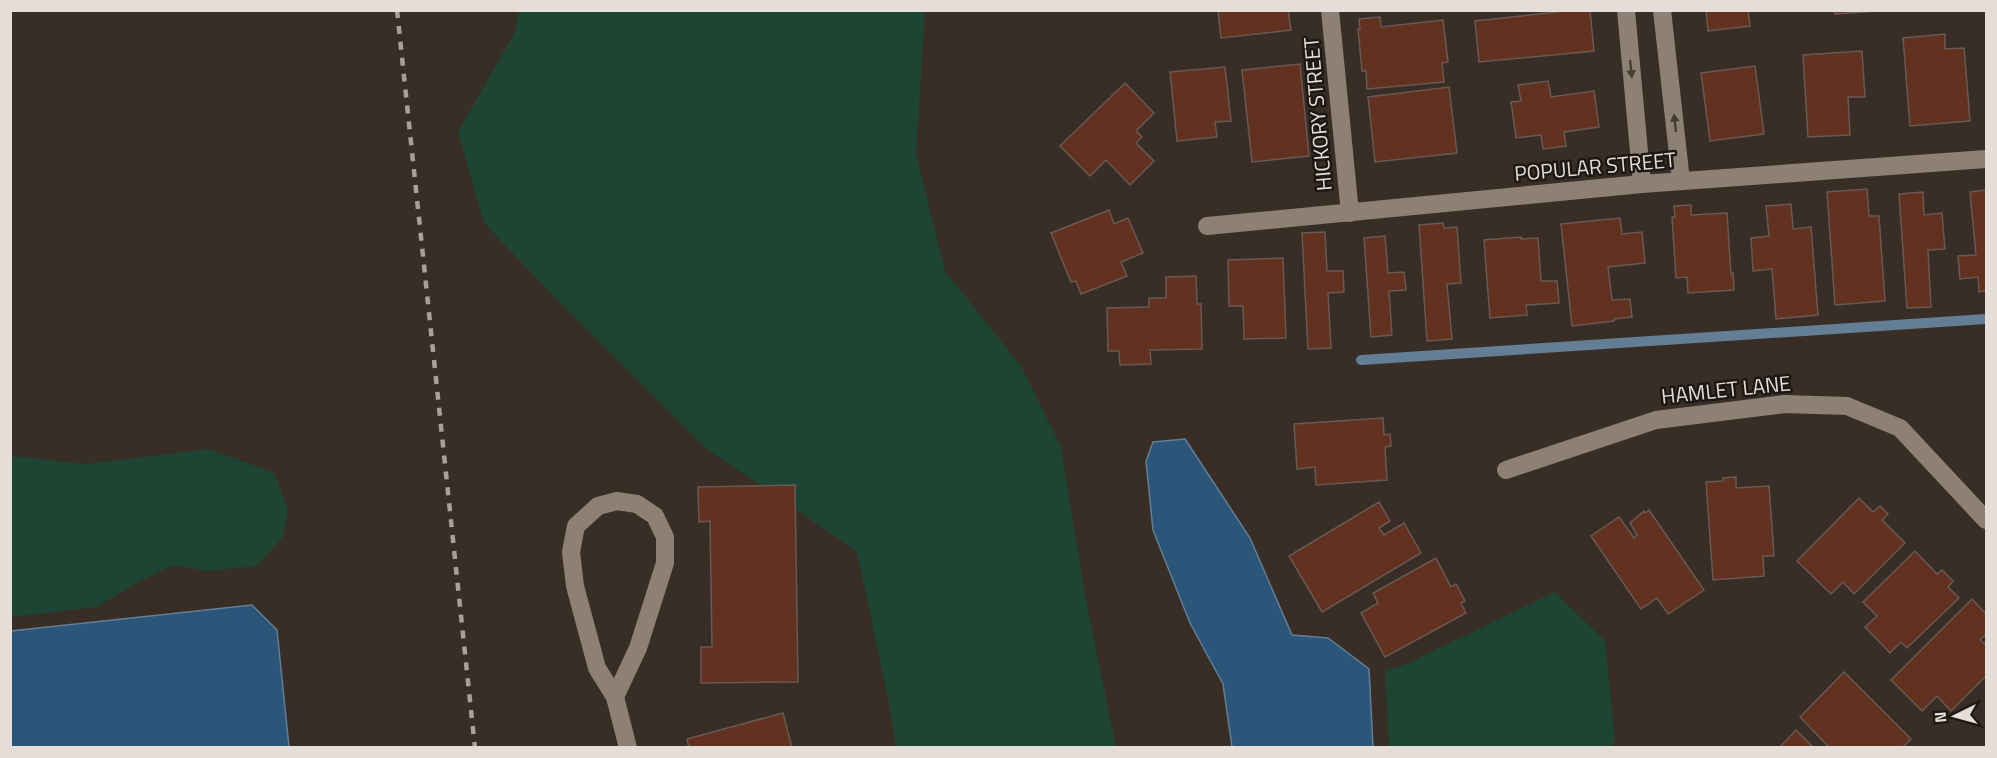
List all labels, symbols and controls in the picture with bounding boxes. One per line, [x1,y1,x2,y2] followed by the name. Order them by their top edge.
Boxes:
[1294,36,1340,192] street label: HICKORY STREET
[1626,59,1636,78] one-way arrow
[1670,114,1680,133] one-way arrow
[1513,143,1677,189] street label: POPULAR STREET
[1660,366,1792,412] street label: HAMLET LANE
[1925,686,1985,746] north arrow
[1928,711,1952,724] text: N

